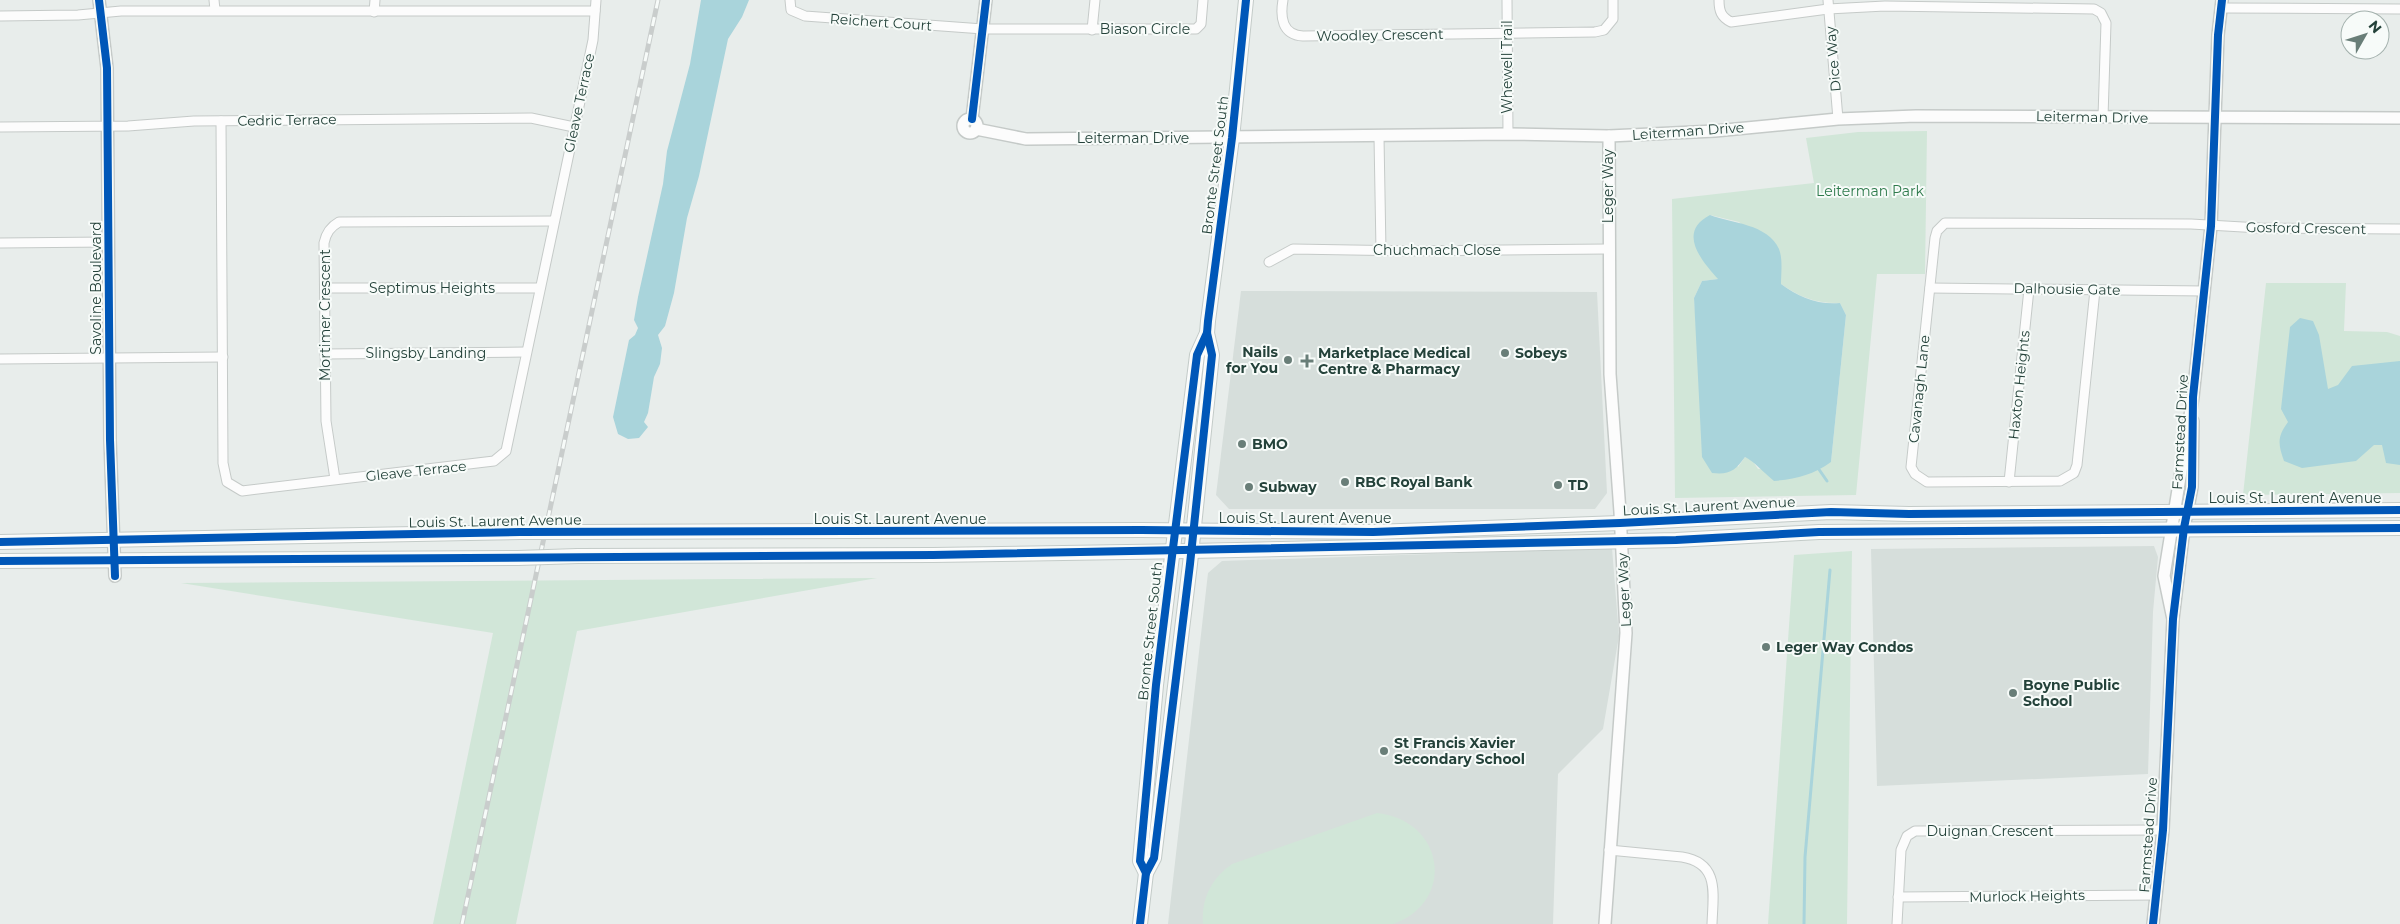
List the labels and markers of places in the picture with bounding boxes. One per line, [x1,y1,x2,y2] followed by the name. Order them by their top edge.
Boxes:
[1226,343,1279,377] place label: Nails for You
[1318,344,1471,378] place label: Marketplace Medical Centre & Pharmacy
[1515,344,1568,362] place label: Sobeys
[1499,347,1511,359] marker: Sobeys
[1282,354,1294,366] marker: Nails for You
[1300,354,1314,368] marker: Marketplace Medical Centre & Pharmacy
[1252,435,1288,453] place label: BMO
[1236,438,1248,450] marker: BMO
[1355,473,1473,491] place label: RBC Royal Bank
[1339,476,1351,488] marker: RBC Royal Bank
[1568,476,1589,494] place label: TD
[1259,478,1317,496] place label: Subway
[1552,479,1564,491] marker: TD
[1243,481,1255,493] marker: Subway
[1776,638,1914,656] place label: Leger Way Condos
[1760,641,1772,653] marker: Leger Way Condos
[2023,676,2121,710] place label: Boyne Public School
[2007,687,2019,699] marker: Boyne Public School
[1394,734,1525,768] place label: St Francis Xavier Secondary School
[1378,745,1390,757] marker: St Francis Xavier Secondary School

